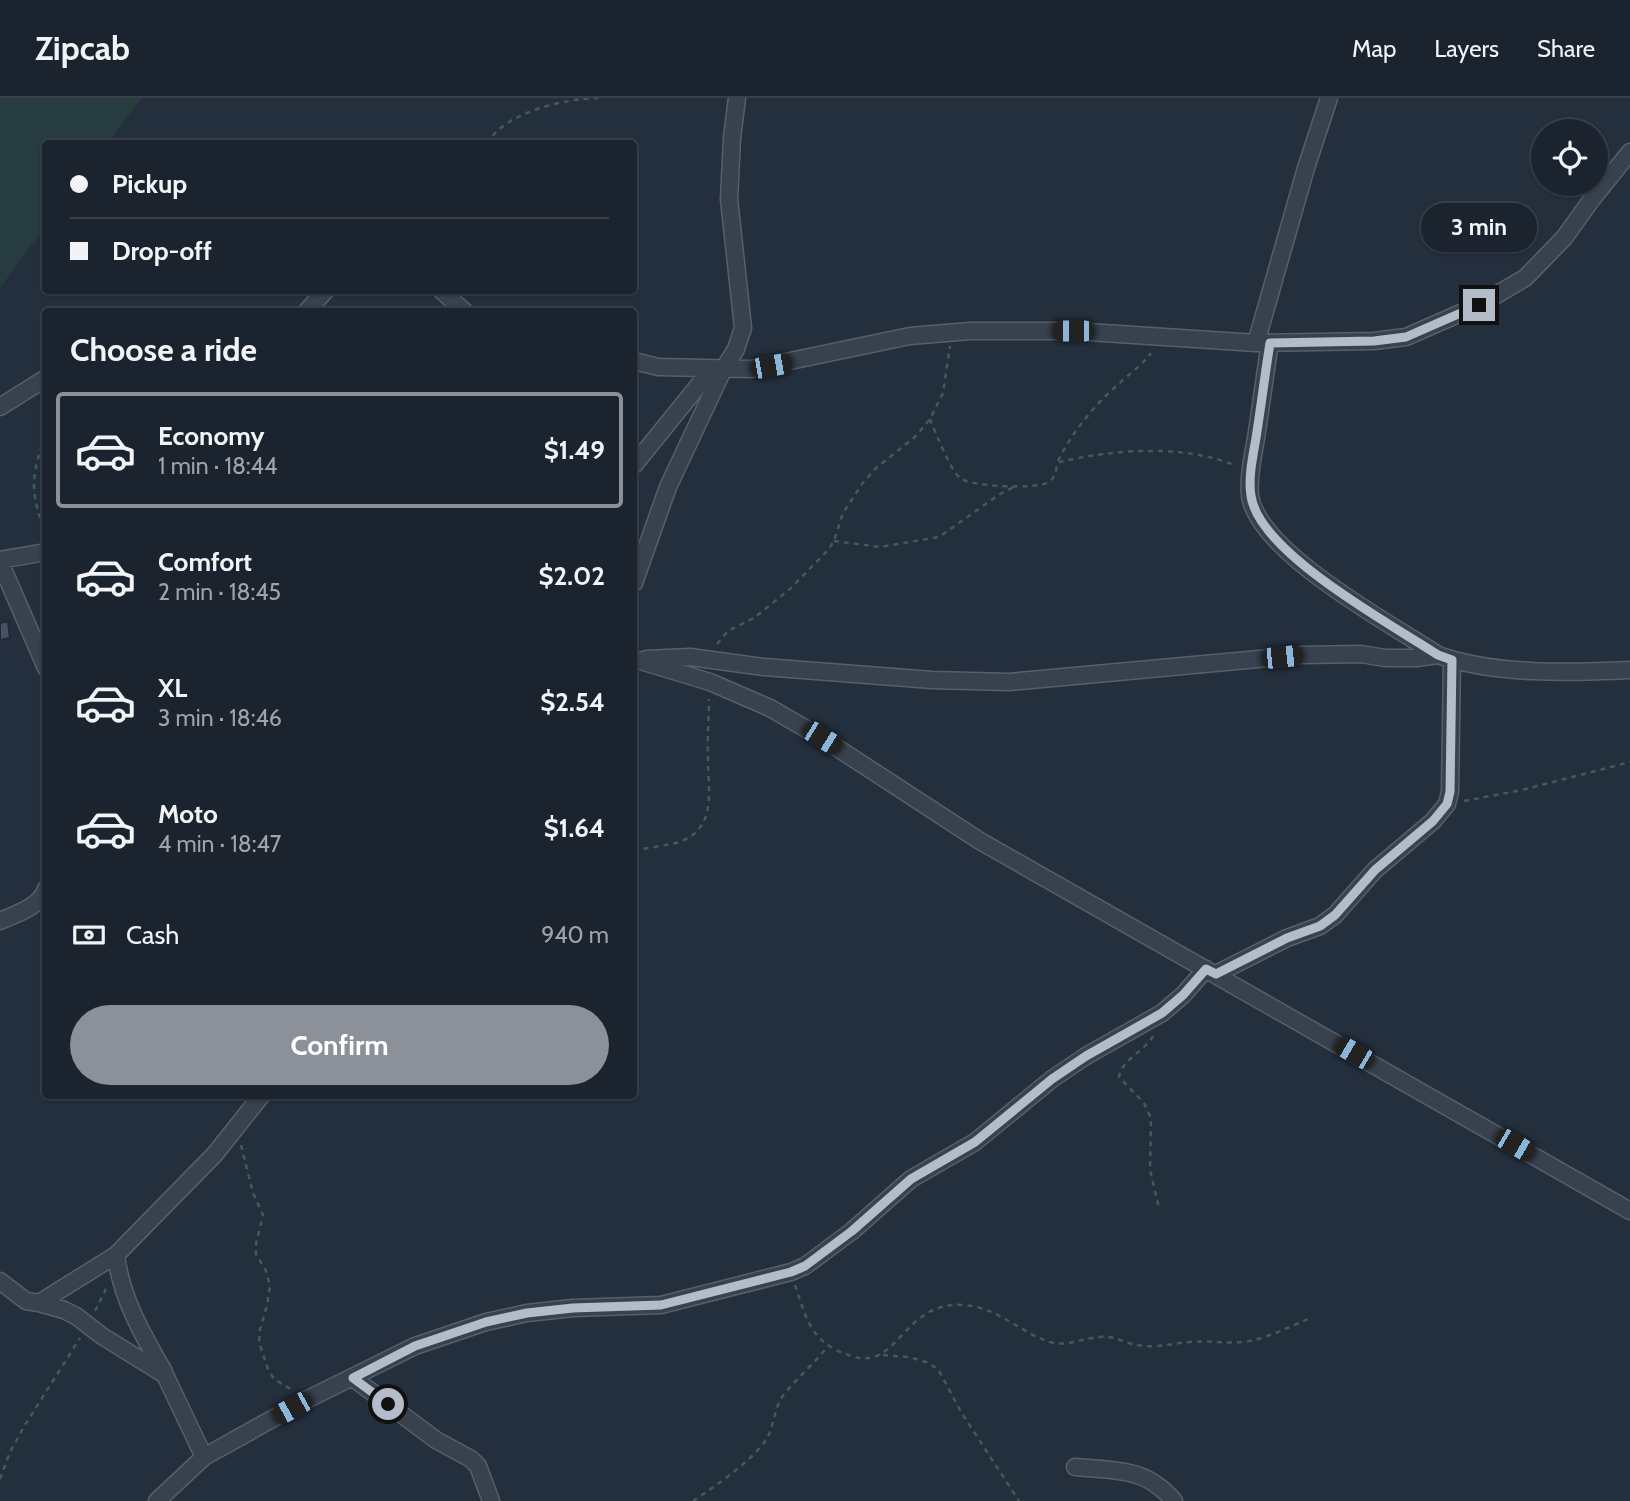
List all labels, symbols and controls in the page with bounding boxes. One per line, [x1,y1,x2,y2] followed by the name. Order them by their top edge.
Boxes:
[35,28,130,68] text: Zipcab
[1352,34,1396,63] text: Map
[1434,34,1499,63] text: Layers
[1537,34,1595,63] text: Share
[1531,119,1608,196] map controls
[1531,119,1608,196] button: locate
[112,168,187,200] text: Pickup
[1421,204,1537,252] callout: 3 min
[1451,213,1507,241] text: 3 min
[112,235,212,267] text: Drop-off
[1463,289,1495,321] route end
[1053,321,1095,342] car
[70,330,257,369] text: Choose a ride
[749,352,794,380] car
[74,419,137,482] icon: car
[158,420,264,452] text: Economy
[544,434,605,466] text: $1.49
[158,452,277,480] text: 1 min · 18:44
[74,545,137,608] icon: car
[158,546,252,578] text: Comfort
[539,560,605,592] text: $2.02
[158,578,281,606] text: 2 min · 18:45
[1261,644,1304,670] car
[74,671,137,734] icon: car
[158,672,187,704] text: XL
[540,686,605,718] text: $2.54
[158,704,282,732] text: 3 min · 18:46
[799,718,846,758] car
[74,797,137,860] icon: car
[158,798,218,830] text: Moto
[544,812,605,844] text: $1.64
[158,830,281,858] text: 4 min · 18:47
[70,916,108,954] icon: cash
[126,919,179,951] text: Cash
[541,921,609,949] text: 940 m
[70,1005,609,1085] button: Confirm
[1331,1033,1378,1073] car
[1492,1125,1539,1165] car
[372,1388,404,1420] route start
[269,1389,316,1427] car

